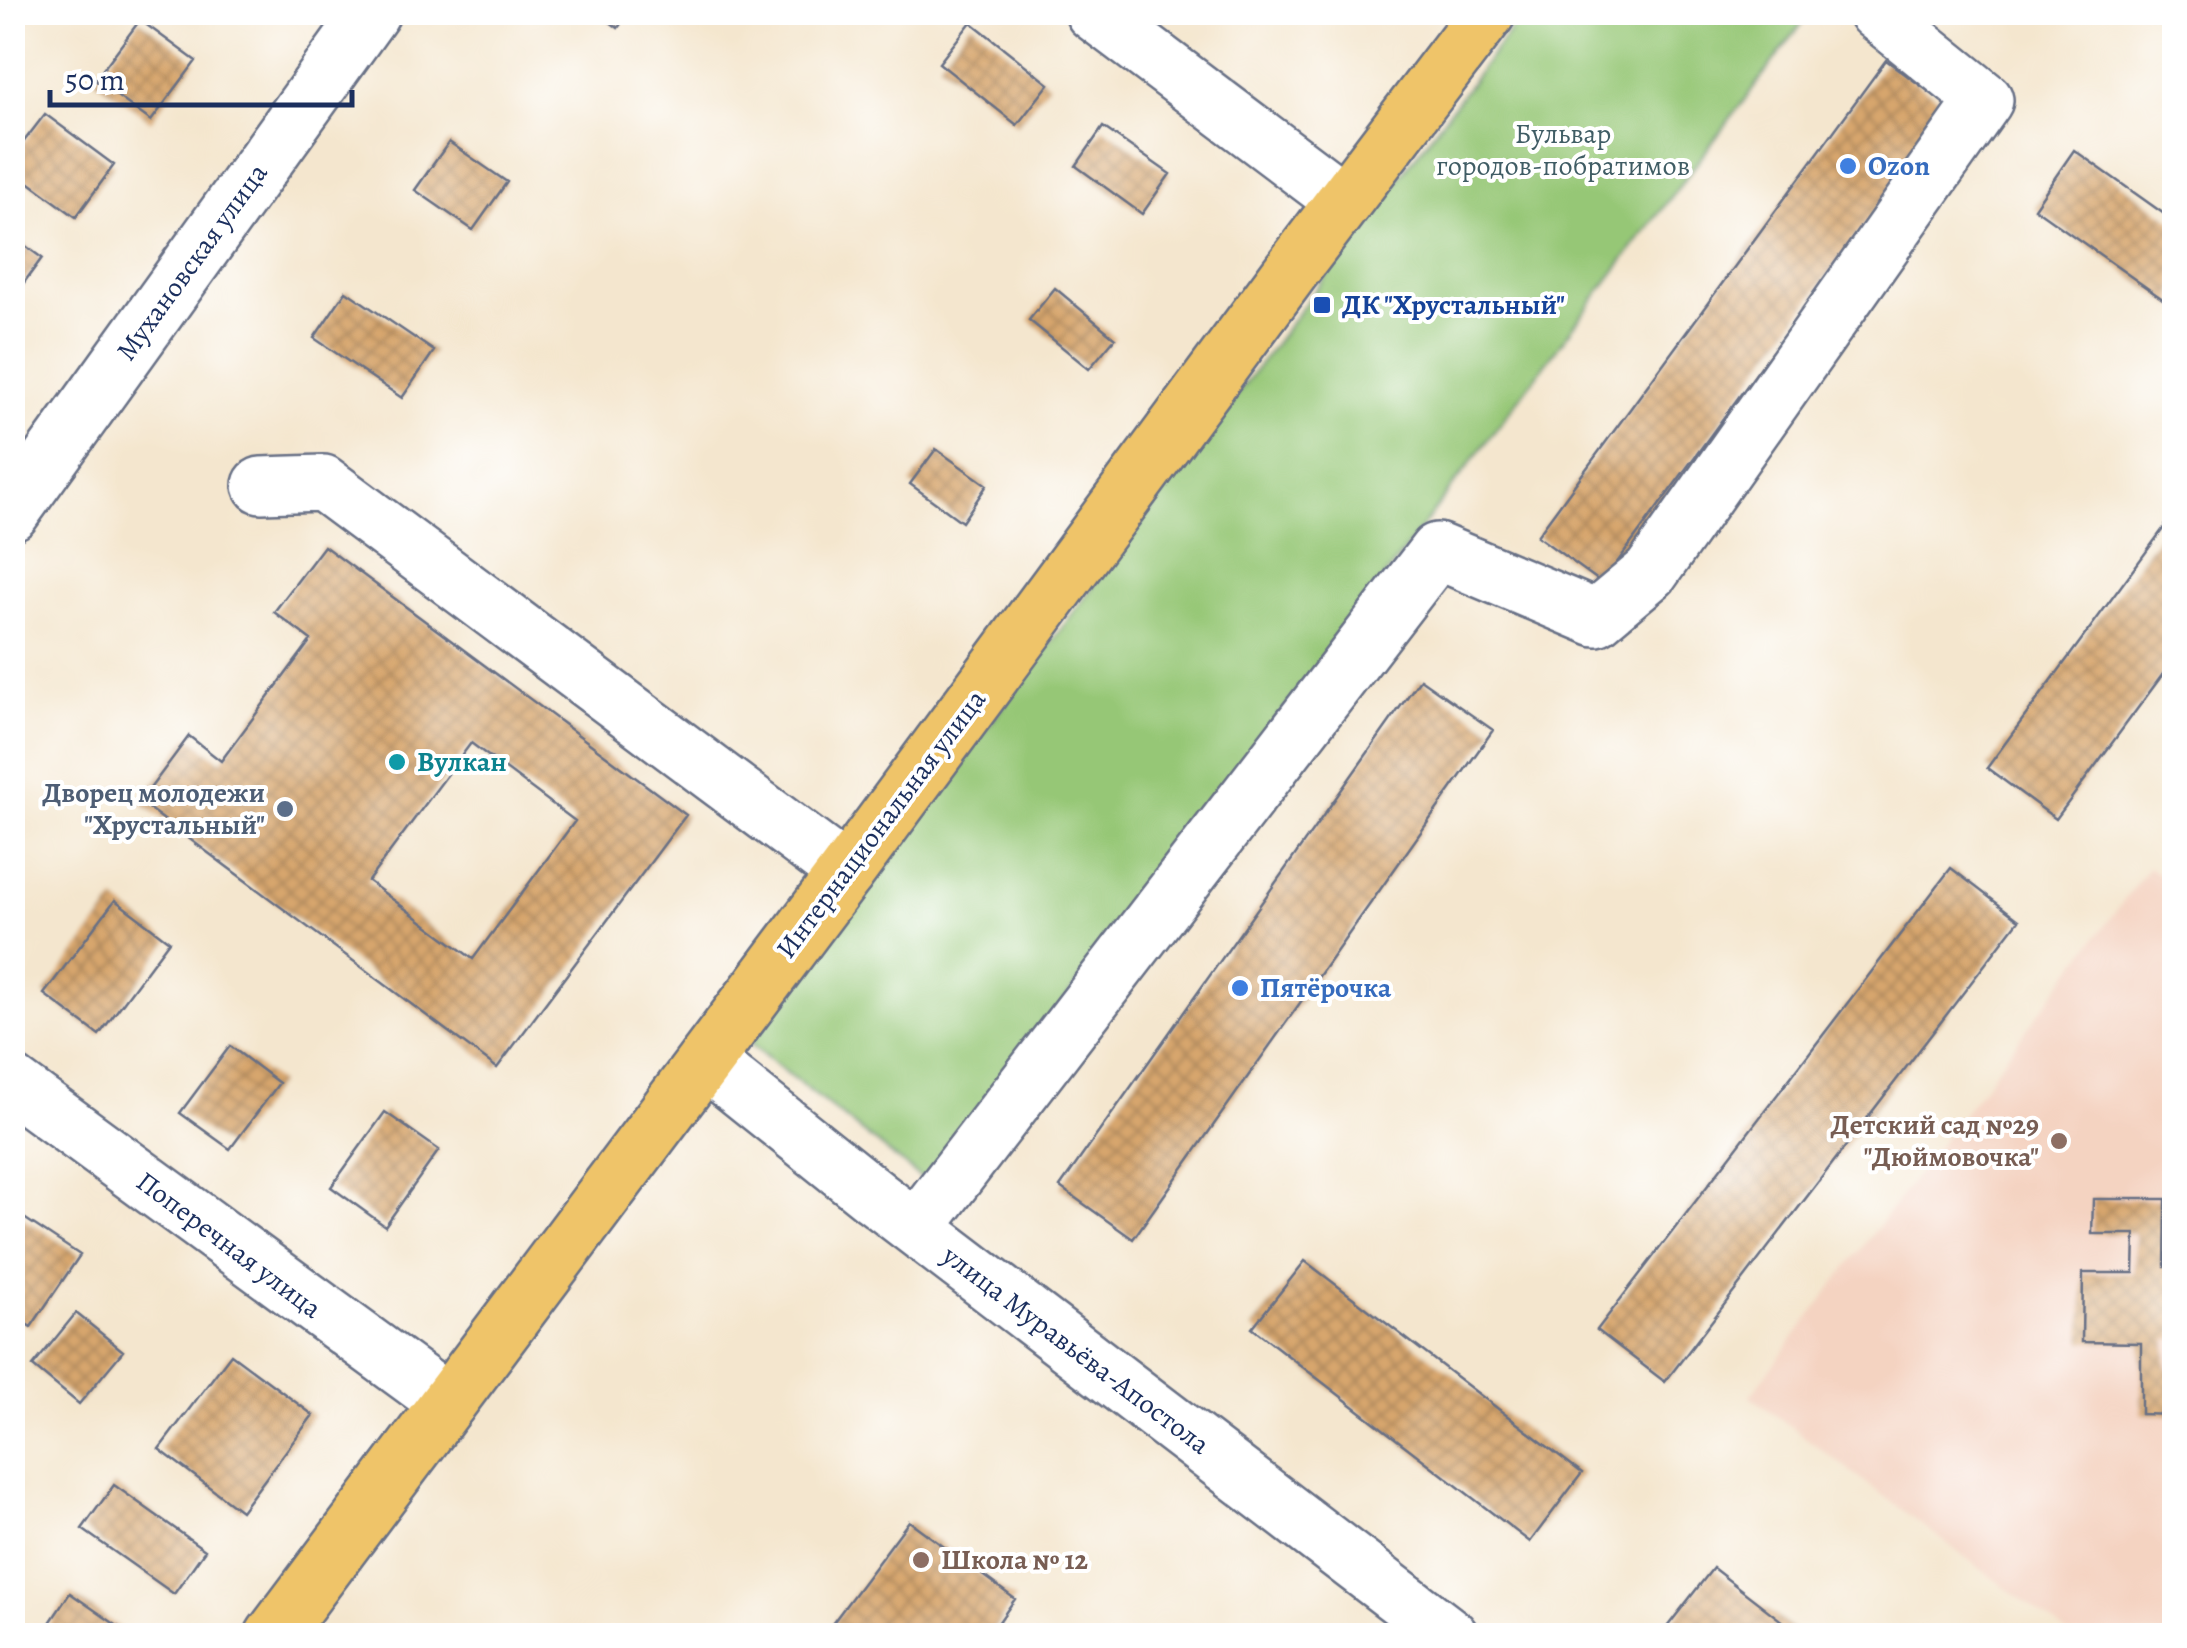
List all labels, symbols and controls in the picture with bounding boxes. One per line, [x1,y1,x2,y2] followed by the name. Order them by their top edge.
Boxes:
[50,45,352,107] scale bar
[65,60,125,100] text: 50 m
[1436,115,1690,185] park label: Бульвар городов-побратимов
[1868,147,1930,185] place label: Ozon
[1837,155,1859,177] marker: Ozon
[107,156,277,368] street label: Мухановская улица
[1342,286,1565,324] place label: ДК "Хрустальный"
[1311,294,1333,316] marker: ДК "Хрустальный"
[767,682,995,966] street label: Интернациональная улица
[417,743,507,781] place label: Вулкан
[386,751,408,773] marker: Вулкан
[42,774,265,844] place label: Дворец молодежи "Хрустальный"
[274,798,296,820] marker: Дворец молодежи "Хрустальный"
[1260,969,1392,1007] place label: Пятёрочка
[1229,977,1251,999] marker: Пятёрочка
[1831,1106,2039,1176] place label: Детский сад №29 "Дюймовочка"
[2048,1130,2070,1152] marker: Детский сад №29 "Дюймовочка"
[129,1163,329,1327] street label: Поперечная улица
[934,1236,1218,1463] street label: улица Муравьёва-Апостола
[941,1541,1089,1579] place label: Школа № 12
[910,1549,932,1571] marker: Школа № 12

